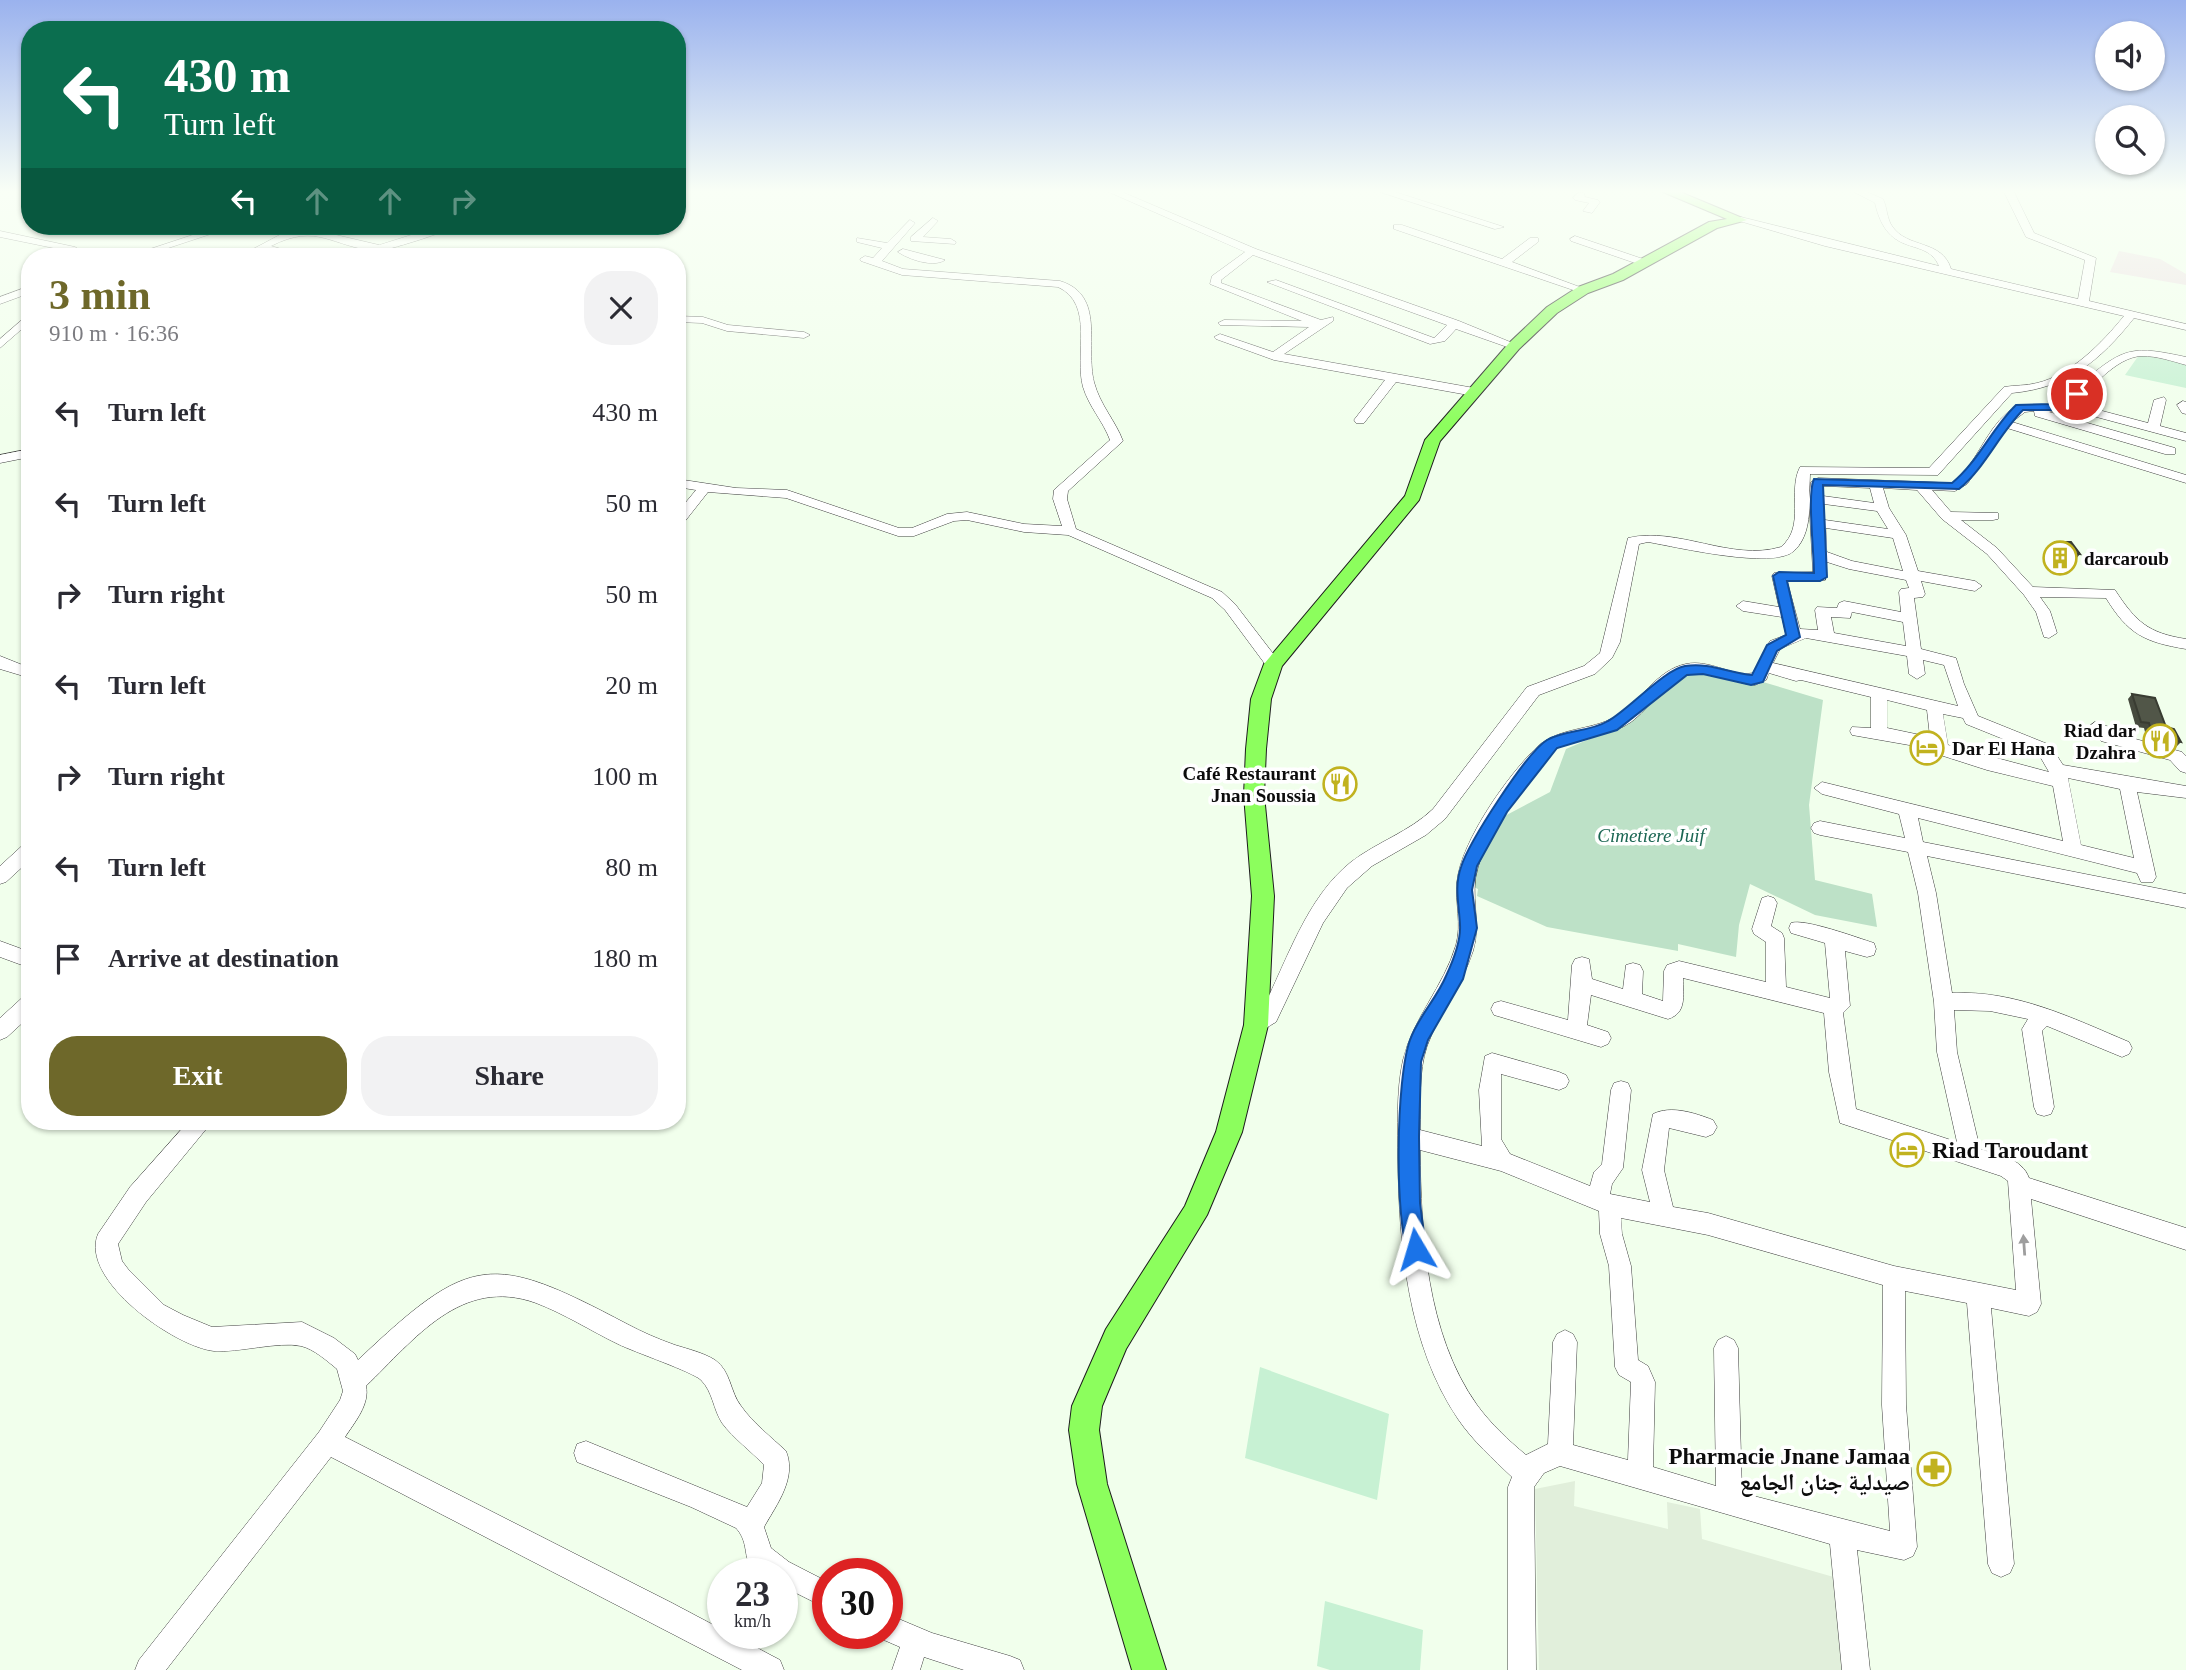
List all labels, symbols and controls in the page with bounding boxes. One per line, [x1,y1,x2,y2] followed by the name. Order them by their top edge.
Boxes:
[2095,21,2165,175] map controls
[2095,21,2165,91] button: sound
[164,48,291,103] text: 430 m
[49,49,140,140] icon: left
[2095,105,2165,175] button: search
[164,106,276,142] text: Turn left
[225,182,263,220] icon: left
[298,182,336,220] icon: ahead
[371,182,409,220] icon: ahead
[444,182,482,220] icon: right
[584,271,658,345] button: close
[49,272,151,318] text: 3 min
[49,321,179,346] text: 910 m · 16:36
[2047,364,2107,424] pin
[2058,375,2096,413] icon: arrive
[49,394,87,432] icon: left
[108,398,206,427] text: Turn left
[592,398,658,427] text: 430 m
[49,485,87,523] icon: left
[108,489,206,518] text: Turn left
[605,489,658,518] text: 50 m
[2041,539,2079,577] building icon: darcaroub
[2084,548,2169,569] place label: darcaroub
[49,576,87,614] icon: right
[108,580,225,609] text: Turn right
[605,580,658,609] text: 50 m
[49,667,87,705] icon: left
[108,671,206,700] text: Turn left
[605,671,658,700] text: 20 m
[2064,720,2137,763] place label: Riad dar Dzahra
[2141,722,2179,760] restaurant icon: Riad dar Dzahra
[1908,729,1946,767] hotel icon: Dar El Hana
[1952,738,2056,759] place label: Dar El Hana
[49,758,87,796] icon: right
[108,762,225,791] text: Turn right
[592,762,658,791] text: 100 m
[1182,763,1317,806] place label: Café Restaurant Jnan Soussia
[1321,765,1359,803] restaurant icon: Café Restaurant Jnan Soussia
[1597,825,1707,846] park label: Cimetiere Juif
[49,849,87,887] icon: left
[108,853,206,882] text: Turn left
[605,853,658,882] text: 80 m
[49,940,87,978] icon: arrive
[108,944,339,973] text: Arrive at destination
[592,944,658,973] text: 180 m
[49,1036,347,1116] button: Exit
[361,1036,658,1116] button: Share
[1888,1131,1926,1169] hotel icon: Riad Taroudant
[1932,1138,2089,1163] place label: Riad Taroudant
[1379,1212,1453,1286] position arrow
[2018,1233,2029,1255] one-way arrow
[1669,1444,1910,1497] place label: Pharmacie Jnane Jamaa صيدلية جنان الجامع
[1915,1450,1953,1488] pharmacy icon: Pharmacie Jnane Jamaa صيدلية جنان الجامع
[812,1558,903,1649] speed limit sign: 30
[735,1575,770,1614] text: 23
[734,1611,771,1631] text: km/h

